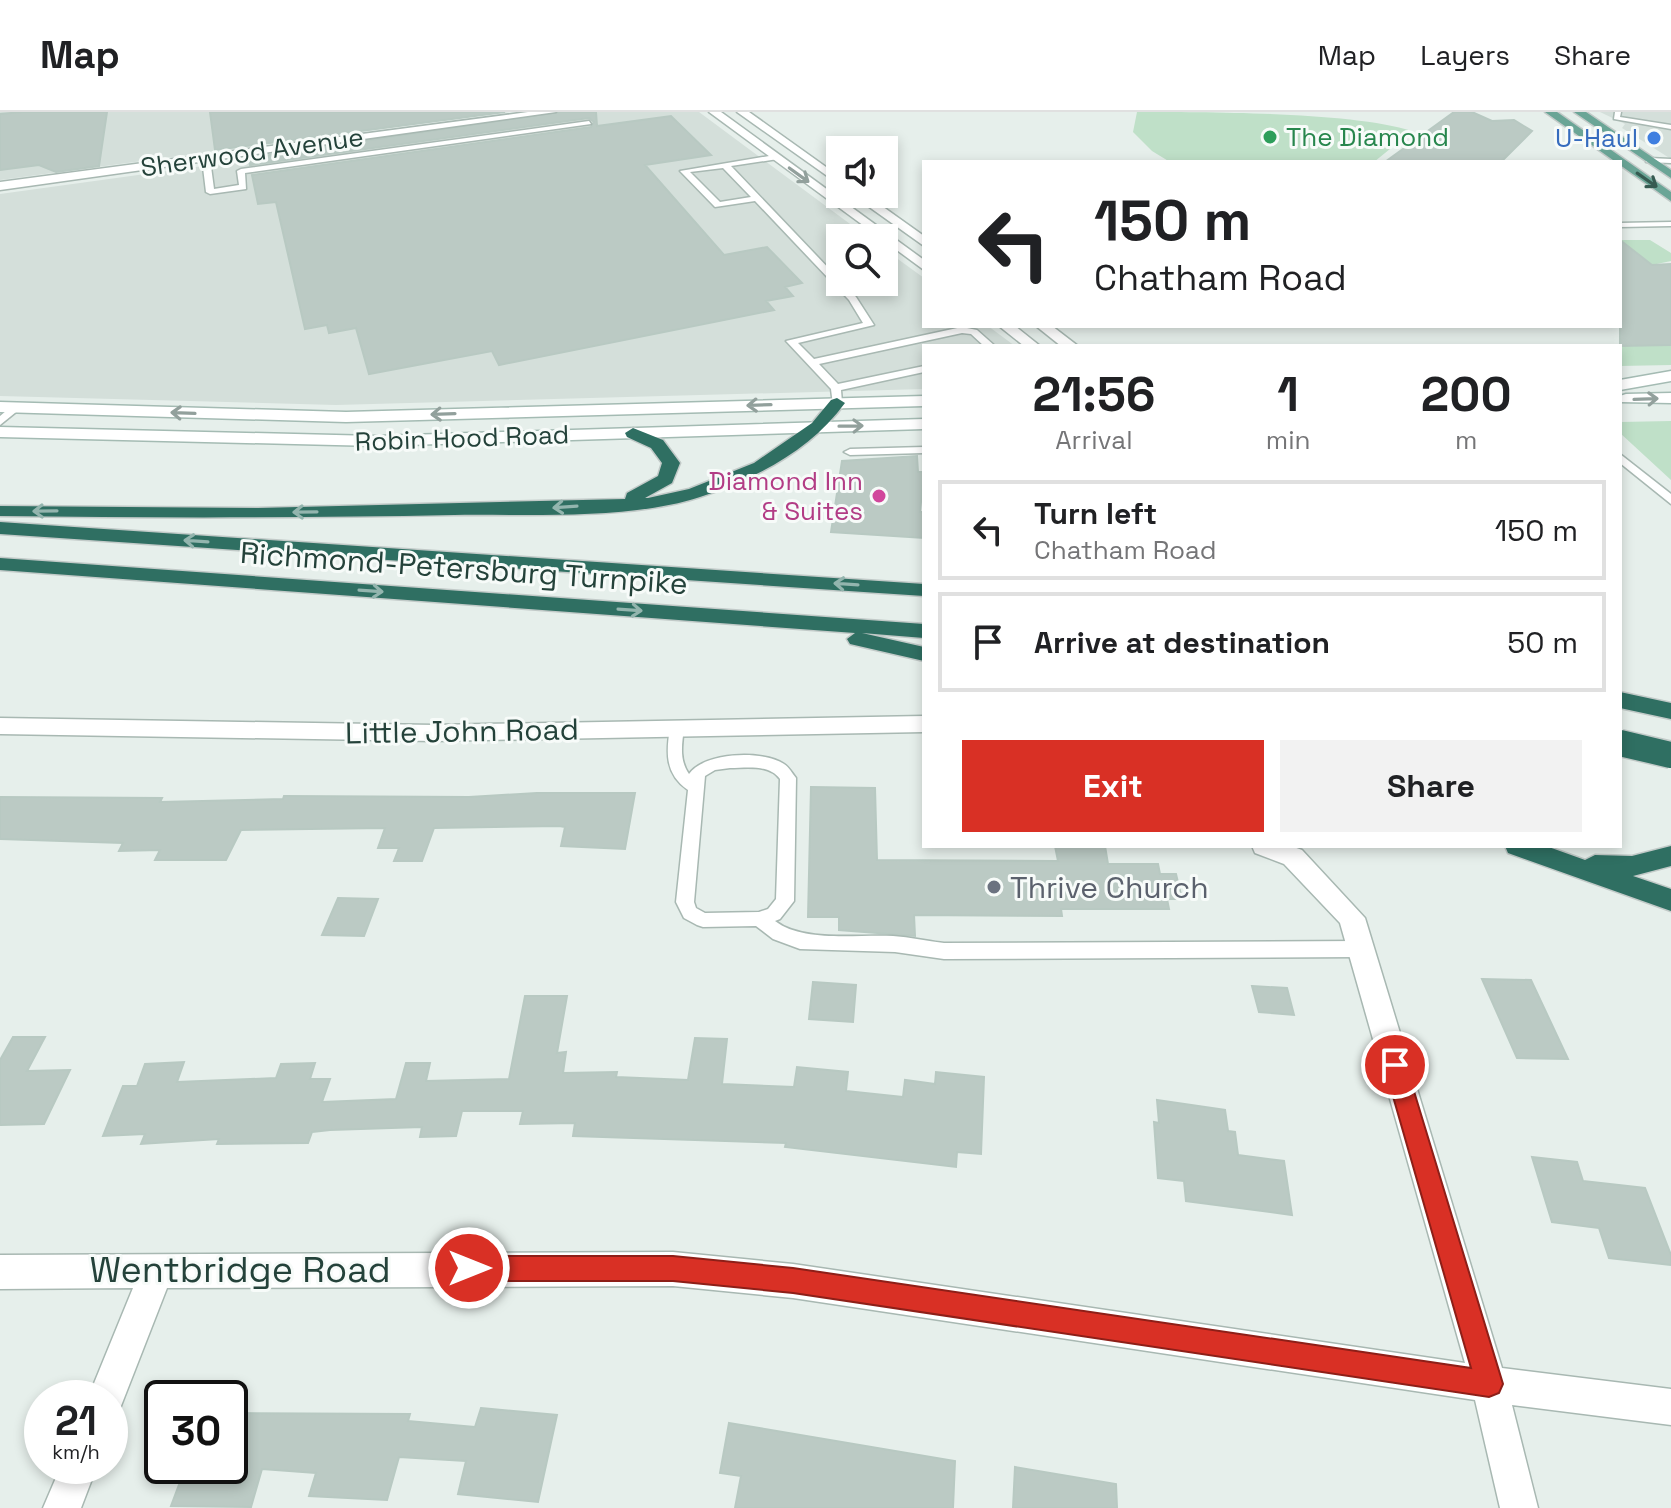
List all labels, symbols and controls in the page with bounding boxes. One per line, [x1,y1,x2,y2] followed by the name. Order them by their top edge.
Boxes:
[40,31,120,79] text: Map
[1318,37,1376,73] text: Map
[1420,37,1510,73] text: Layers
[1554,37,1631,73] text: Share
[138,120,366,184] street label: Sherwood Avenue
[1286,120,1449,154] place label: The Diamond
[1555,121,1638,155] place label: U-Haul
[1261,128,1279,146] marker: The Diamond
[1645,129,1663,147] marker: U-Haul
[826,136,898,296] map controls
[826,136,898,208] button: sound
[788,166,810,183] one-way arrow
[1636,172,1658,188] one-way arrow
[1094,185,1251,256] text: 150 m
[962,192,1066,296] icon: left
[826,224,898,296] button: search
[1094,255,1347,301] text: Chatham Road
[1032,364,1155,425] text: 21:56
[1277,364,1299,425] text: 1
[1421,364,1512,425] text: 200
[1632,391,1658,406] one-way arrow
[746,398,773,413] one-way arrow
[170,406,197,421] one-way arrow
[430,406,457,422] one-way arrow
[354,417,570,459] street label: Robin Hood Road
[837,418,864,433] one-way arrow
[1055,423,1133,457] text: Arrival
[1266,423,1310,457] text: min
[1455,423,1477,457] text: m
[708,464,863,528] place label: Diamond Inn & Suites
[870,487,888,505] marker: Diamond Inn & Suites
[1034,494,1157,533] text: Turn left
[552,500,579,515] one-way arrow
[32,503,59,518] one-way arrow
[292,505,319,520] one-way arrow
[966,508,1010,552] icon: left
[1495,511,1578,550] text: 150 m
[183,533,210,548] one-way arrow
[239,533,689,603] street label: Richmond-Petersburg Turnpike
[1034,533,1216,567] text: Chatham Road
[833,576,860,591] one-way arrow
[357,584,384,599] one-way arrow
[616,603,643,618] one-way arrow
[966,620,1010,664] icon: arrive
[1034,623,1330,662] text: Arrive at destination
[1507,623,1578,662] text: 50 m
[345,709,579,753] street label: Little John Road
[962,740,1264,832] button: Exit
[1280,740,1582,832] button: Share
[1010,868,1209,907] place label: Thrive Church
[985,878,1003,896] marker: Thrive Church
[1361,1031,1429,1099] pin
[1373,1043,1417,1087] icon: arrive
[427,1226,511,1310] position arrow
[89,1247,391,1293] street label: Wentbridge Road
[144,1380,248,1484] speed limit sign: 30
[55,1396,97,1447] text: 21
[52,1439,100,1465] text: km/h

